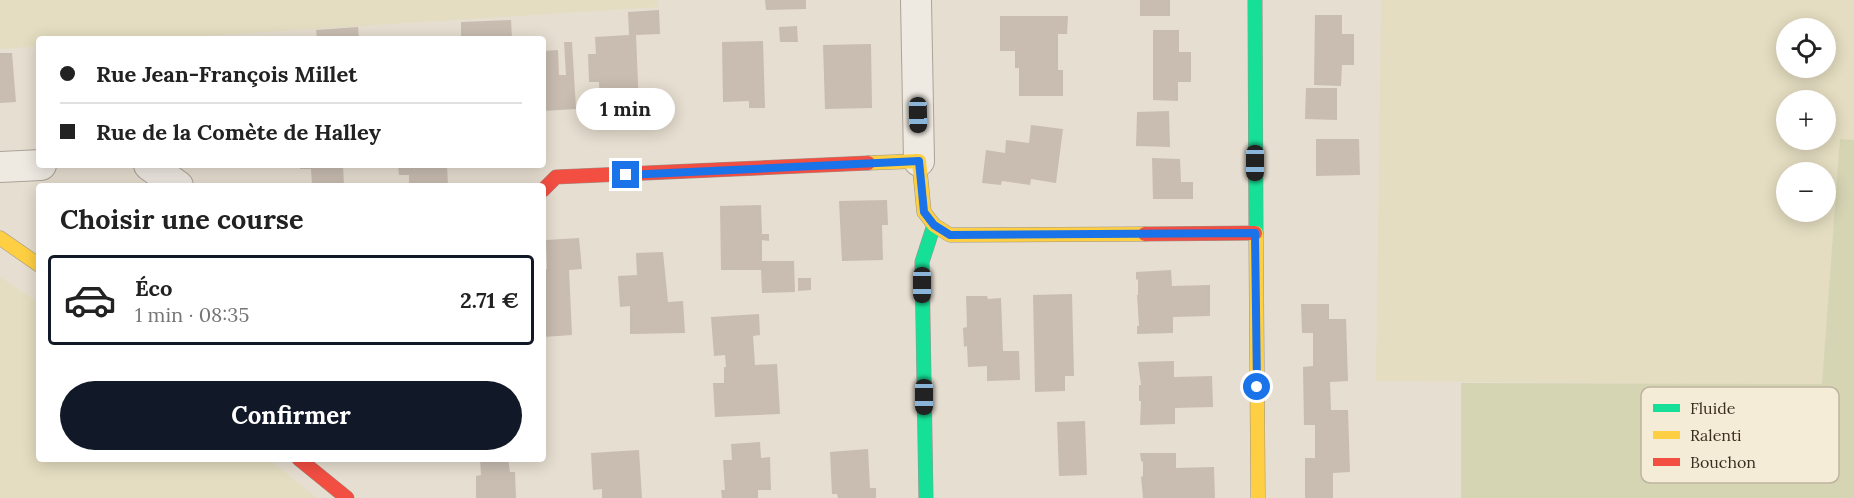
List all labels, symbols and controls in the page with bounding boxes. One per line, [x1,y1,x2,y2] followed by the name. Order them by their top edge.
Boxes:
[1776,18,1836,222] map controls
[1776,18,1836,78] button: locate
[96,60,357,88] text: Rue Jean-François Millet
[576,88,676,130] callout: 1 min
[1776,90,1836,150] button: +
[600,96,651,121] text: 1 min
[909,97,927,133] car
[96,118,381,146] text: Rue de la Comète de Halley
[1246,145,1264,181] car
[612,161,639,188] route end
[1776,162,1836,222] button: −
[60,202,303,236] text: Choisir une course
[913,267,931,303] car
[63,273,117,327] icon: car
[135,274,172,302] text: Éco
[460,286,519,314] text: 2.71 €
[135,302,249,327] text: 1 min · 08:35
[1243,373,1270,400] route start
[915,379,933,415] car
[60,381,522,450] button: Confirmer
[1641,387,1839,483] legend
[1690,398,1736,418] text: Fluide
[1690,425,1742,445] text: Ralenti
[1690,452,1756,472] text: Bouchon

